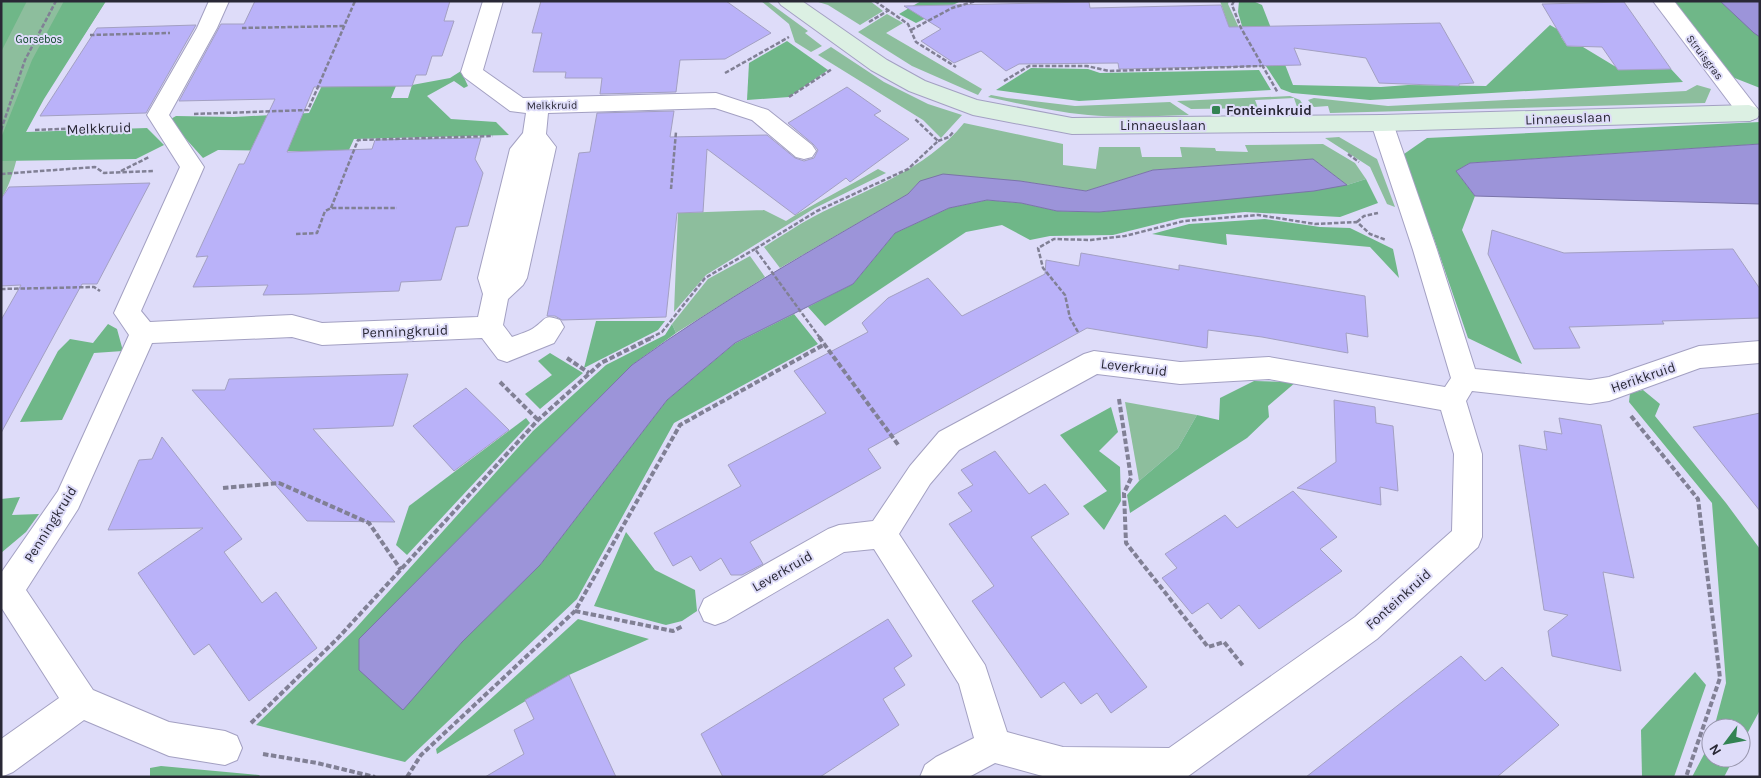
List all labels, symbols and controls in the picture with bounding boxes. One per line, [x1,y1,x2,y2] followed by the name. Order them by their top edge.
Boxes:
[1684,32,1726,82] street label: Struisgras
[16,33,63,46] park label: Gorsebos
[526,99,578,112] street label: Melkkruid
[1226,102,1312,119] place label: Fonteinkruid
[1210,104,1222,116] marker: Fonteinkruid
[1525,109,1611,128] street label: Linnaeuslaan
[1120,117,1206,134] street label: Linnaeuslaan
[66,119,132,138] street label: Melkkruid
[362,321,448,341] street label: Penningkruid
[1100,355,1168,380] street label: Leverkruid
[1608,358,1678,397] street label: Herikkruid
[20,483,80,565] street label: Penningkruid
[749,547,815,596] street label: Leverkruid
[1362,566,1434,633] street label: Fonteinkruid
[1701,718,1751,768] north arrow
[1706,741,1725,758] text: N

